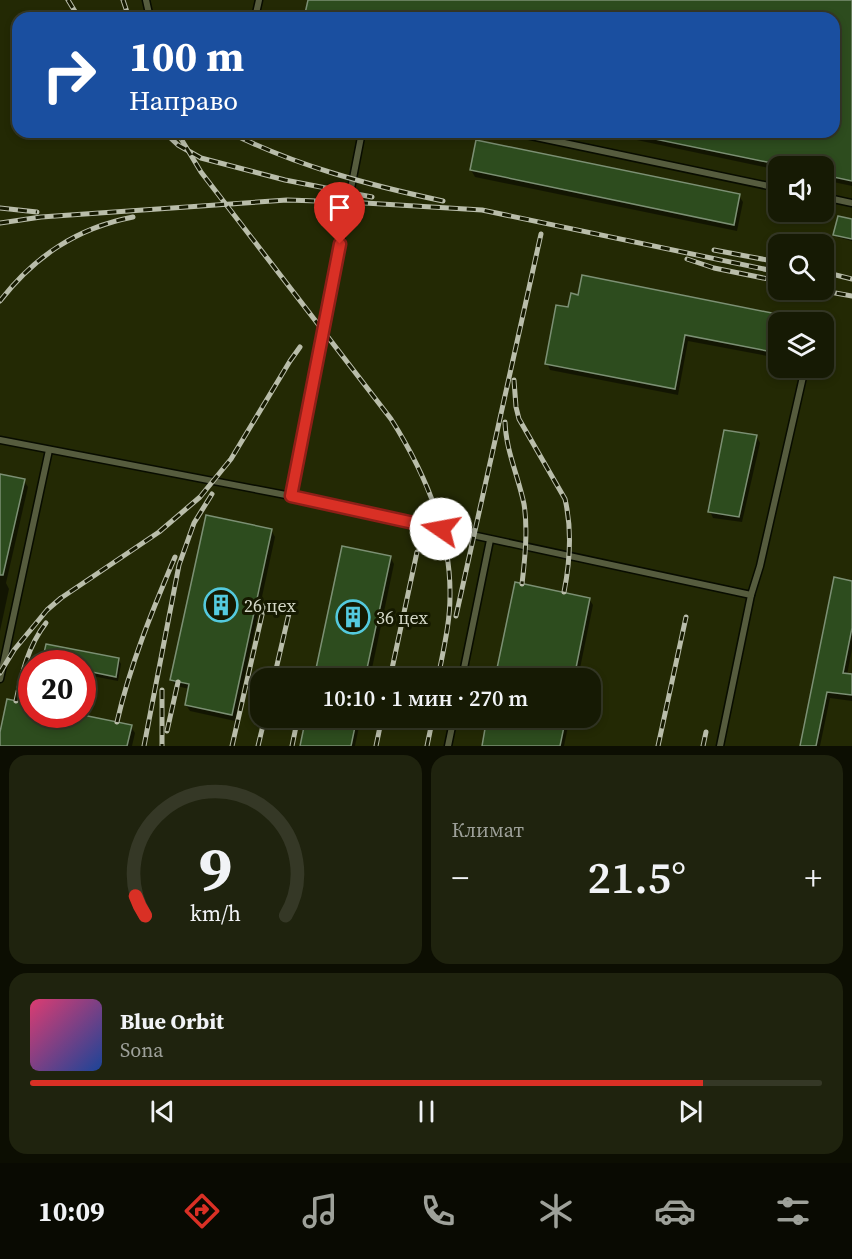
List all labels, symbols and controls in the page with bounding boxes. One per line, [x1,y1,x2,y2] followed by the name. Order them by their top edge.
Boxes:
[129,27,244,85] text: 100 m
[30,36,108,114] icon: right
[129,82,238,119] text: Направо
[768,156,834,378] map controls
[768,156,834,222] button: sound
[314,182,365,244] pin
[323,191,356,224] icon: arrive
[768,234,834,300] button: search
[768,312,834,378] button: layers
[409,497,473,561] position arrow
[203,587,239,623] building icon: 26 цех
[244,593,297,618] place label: 26 цех
[335,599,371,635] building icon: 36 цех
[376,605,429,630] place label: 36 цех
[18,650,96,728] speed limit sign: 20
[323,683,528,713] text: 10:10 · 1 мин · 270 m
[452,816,524,844] text: Климат
[198,825,232,911] text: 9
[588,846,686,908] text: 21.5°
[452,855,469,900] text: −
[805,855,822,900] text: +
[190,900,241,929] text: km/h
[120,1006,224,1036] text: Blue Orbit
[120,1036,164,1064] text: Sona
[146,1095,179,1128] icon: previous
[410,1095,443,1128] icon: pause
[674,1095,707,1128] icon: next
[181,1190,223,1232] icon: directions
[299,1190,341,1232] icon: music
[417,1190,459,1232] icon: phone
[535,1190,577,1232] icon: climate
[654,1190,696,1232] icon: car
[772,1190,814,1232] icon: filters
[38,1193,105,1230] text: 10:09

